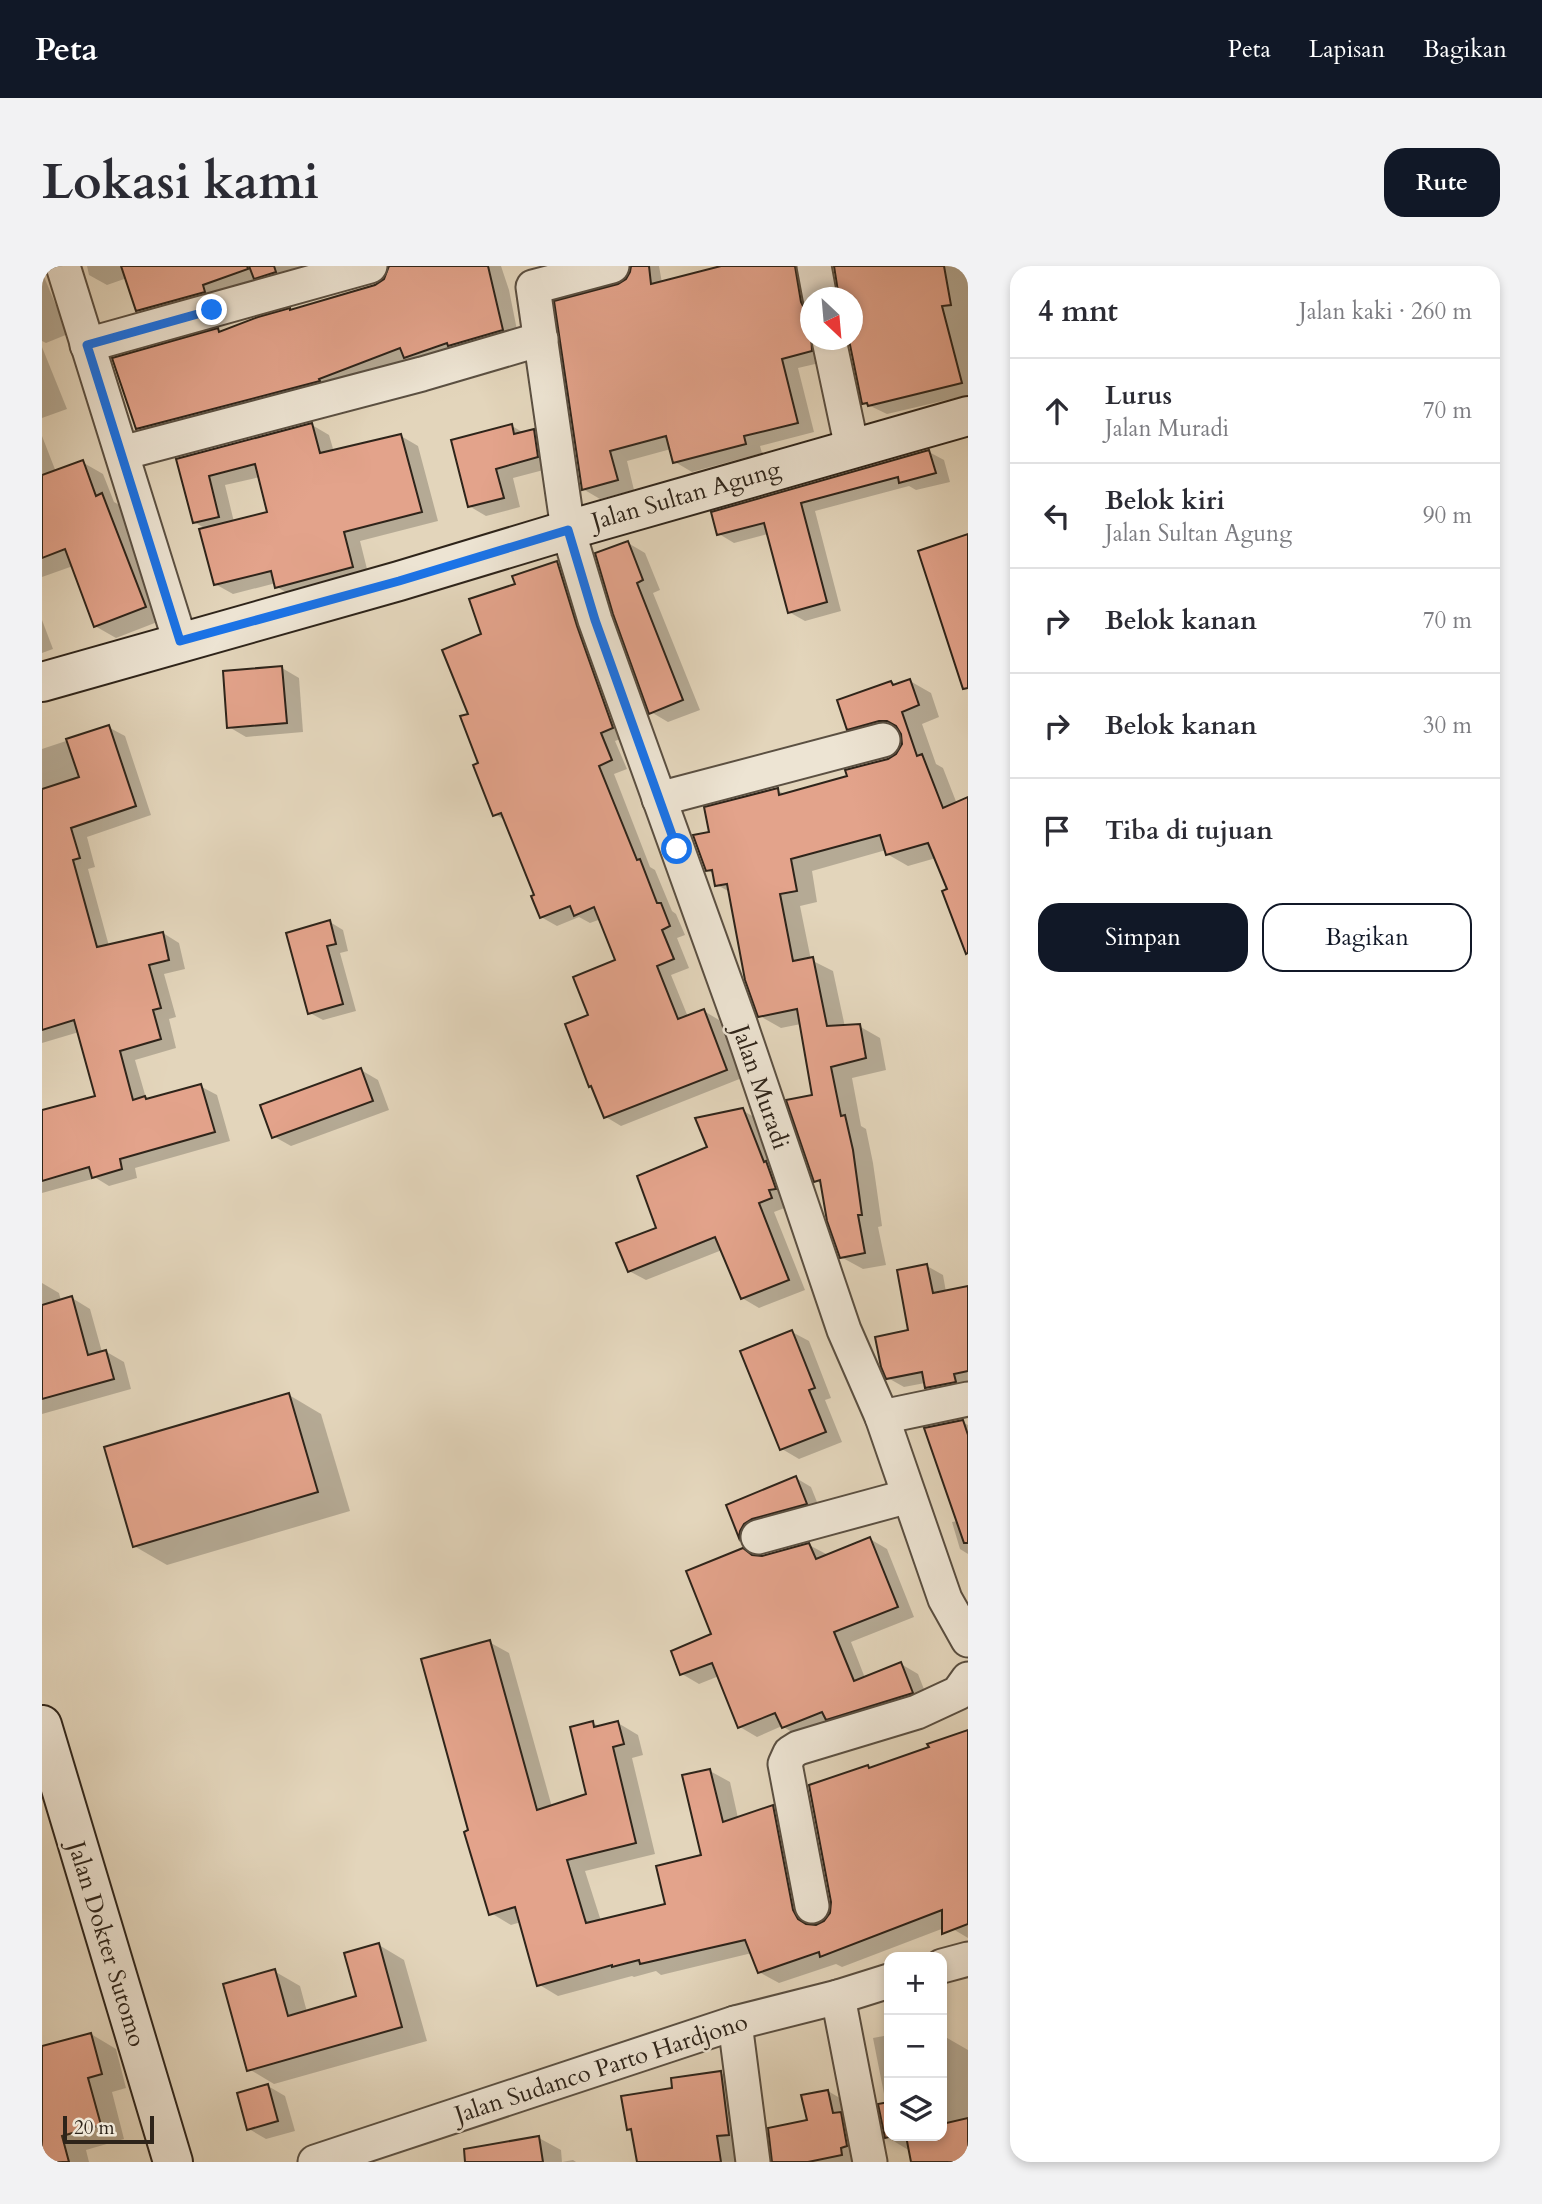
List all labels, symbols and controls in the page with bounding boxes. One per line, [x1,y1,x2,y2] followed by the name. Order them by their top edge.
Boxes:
[35,27,98,72] text: Peta
[1228,33,1271,66] text: Peta
[1309,33,1385,66] text: Lapisan
[1423,33,1507,66] text: Bagikan
[1384,148,1500,217] button: Rute
[42,149,319,216] text: Lokasi kami
[800,287,863,350] north arrow
[1038,291,1118,332] text: 4 mnt
[196,294,227,325] route end
[1299,296,1472,327] text: Jalan kaki · 260 m
[1105,378,1172,413] text: Lurus
[1038,392,1076,430] icon: ahead
[1423,395,1472,426] text: 70 m
[1105,413,1229,444] text: Jalan Muradi
[585,453,785,539] street label: Jalan Sultan Agung
[1105,483,1225,518] text: Belok kiri
[1038,497,1076,535] icon: left
[1423,500,1472,531] text: 90 m
[1105,518,1292,549] text: Jalan Sultan Agung
[1038,602,1076,640] icon: right
[1105,603,1257,638] text: Belok kanan
[1423,605,1472,636] text: 70 m
[1038,707,1076,745] icon: right
[1105,708,1257,743] text: Belok kanan
[1423,710,1472,741] text: 30 m
[1038,812,1076,850] icon: arrive
[1105,813,1273,848] text: Tiba di tujuan
[661,833,692,864] route start
[1038,903,1248,972] button: Simpan
[1262,903,1472,972] button: Bagikan
[723,1018,797,1154] street label: Jalan Muradi
[59,1835,153,2051] street label: Jalan Dokter Sutomo
[884,1952,947,2141] map controls
[884,1952,947,2015] button: +
[448,2005,752,2132] street label: Jalan Sudanco Parto Hardjono
[884,2015,947,2078] button: −
[884,2078,947,2141] button: layers
[63,2113,154,2145] scale bar
[74,2115,115,2141] text: 20 m

